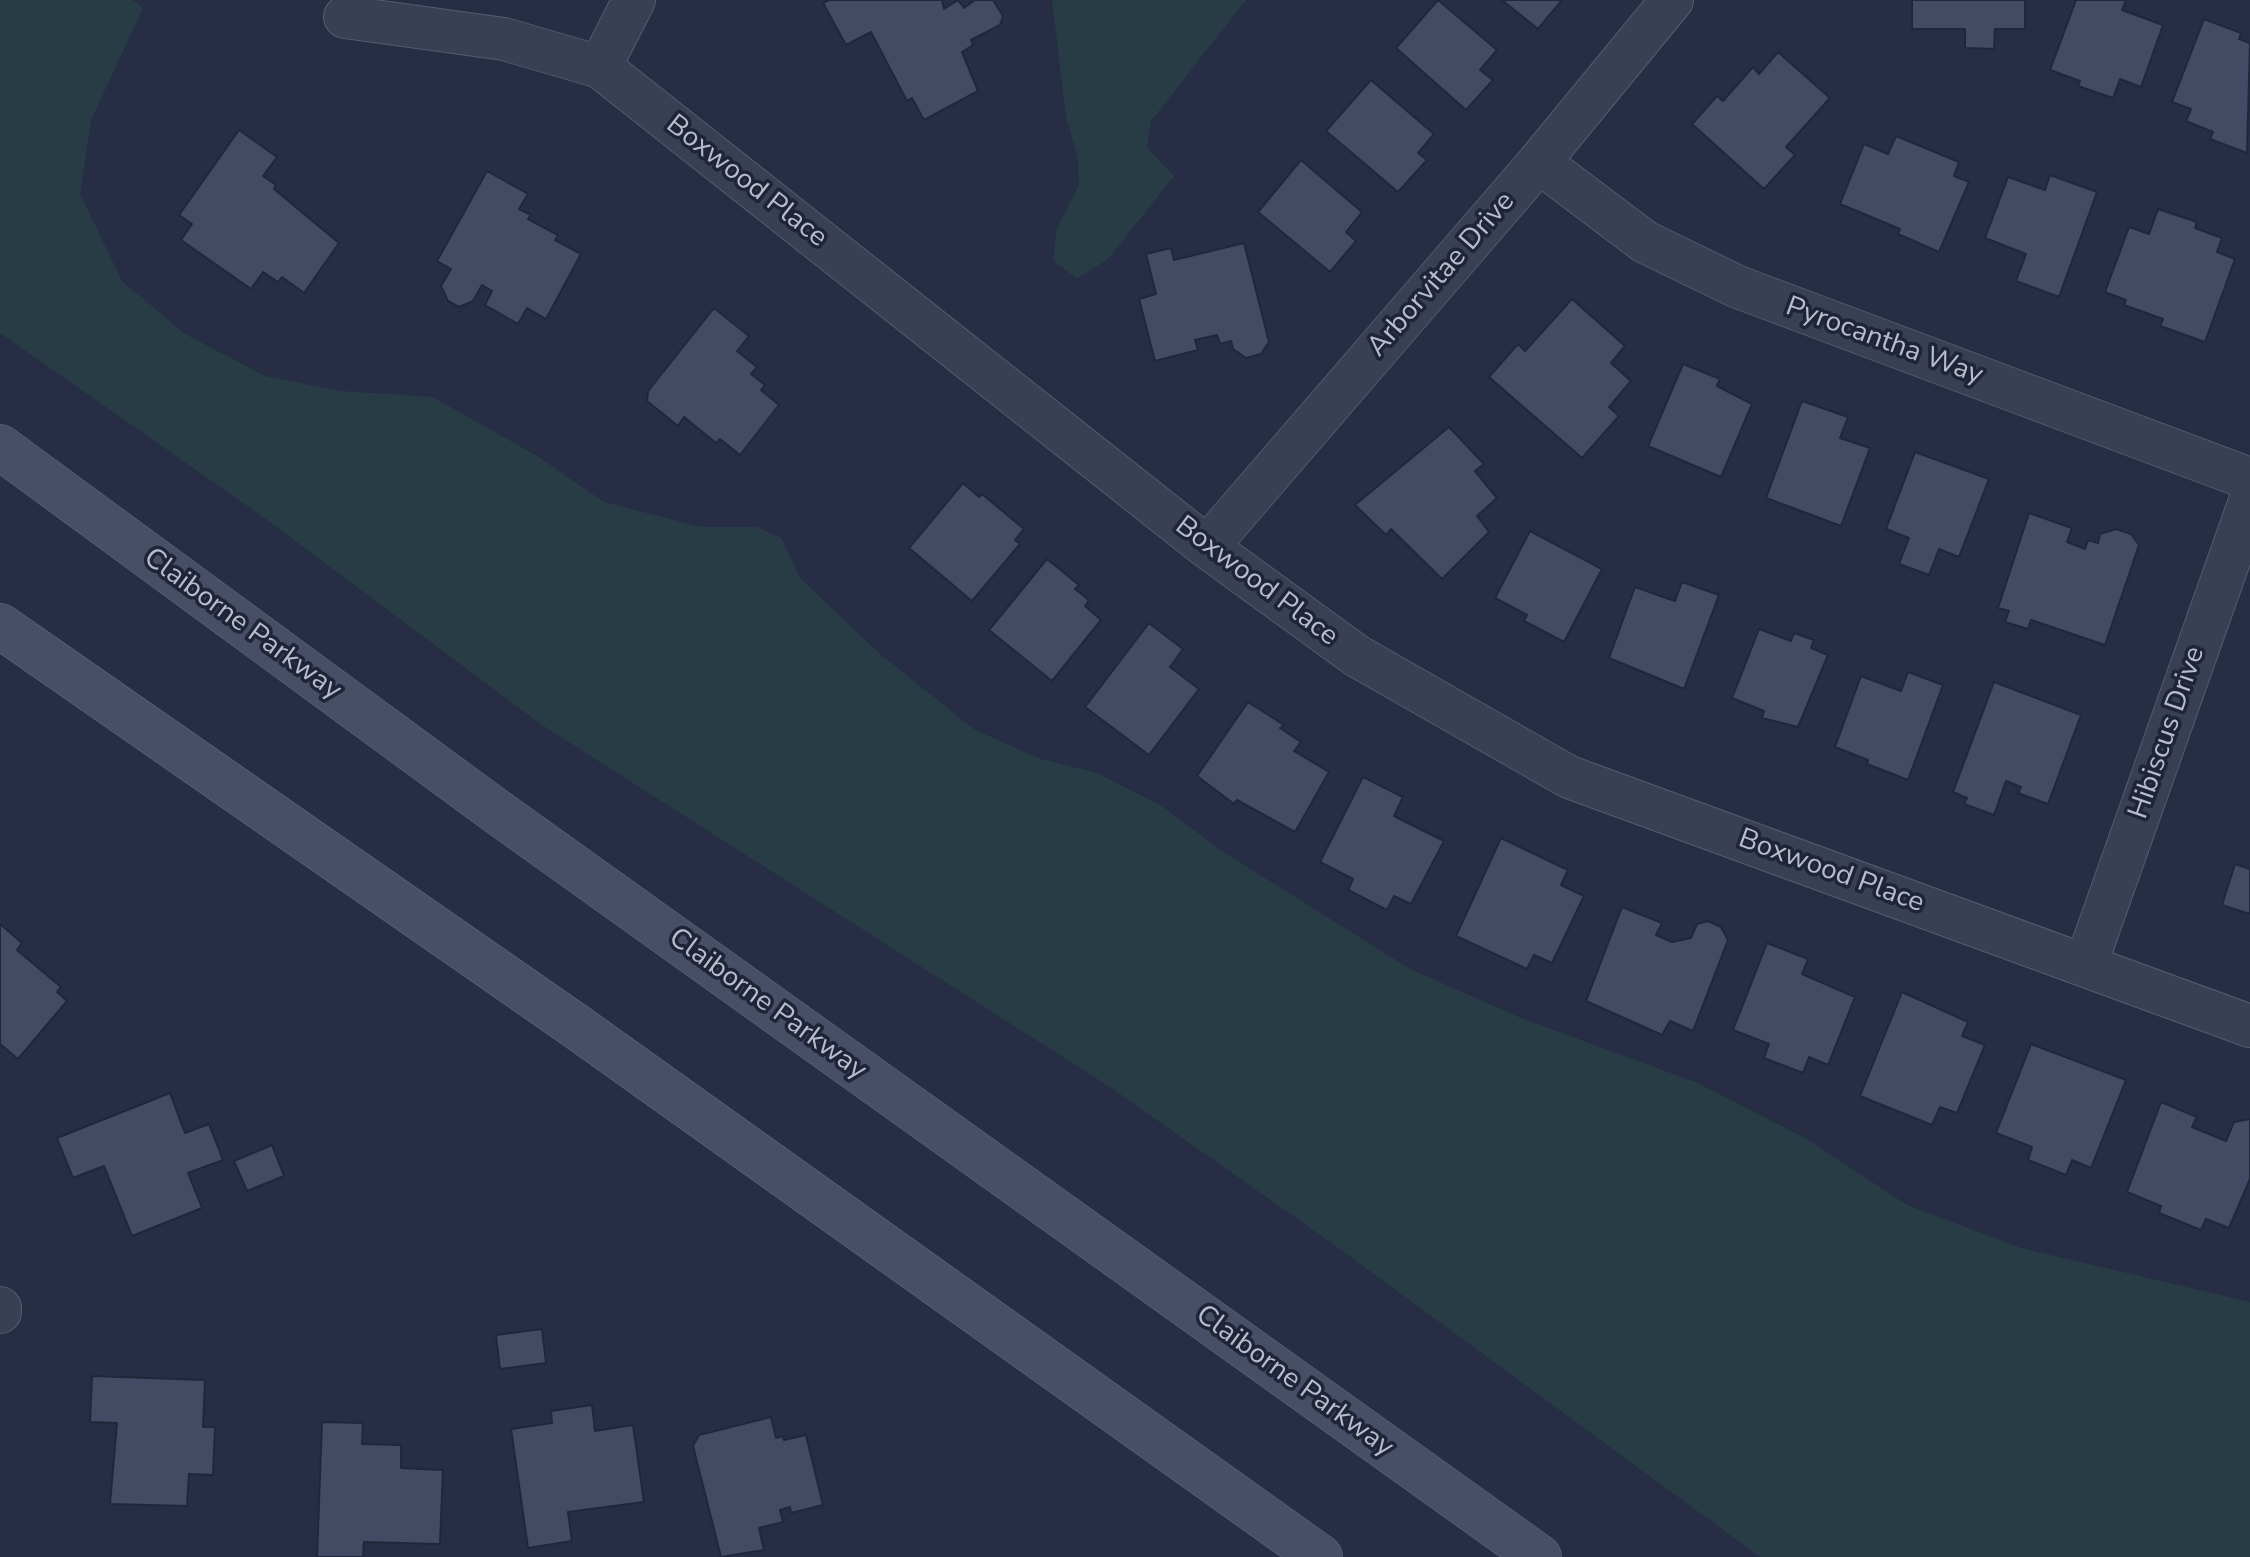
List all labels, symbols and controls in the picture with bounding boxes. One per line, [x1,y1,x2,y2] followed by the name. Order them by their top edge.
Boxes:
[659,109,833,255] street label: Boxwood Place
[1361,186,1523,364] street label: Arborvitae Drive
[1781,291,1987,393] street label: Pyrocantha Way
[1168,510,1344,654] street label: Boxwood Place
[137,542,347,708] street label: Claiborne Parkway
[2123,643,2213,823] street label: Hibiscus Drive
[1734,823,1928,921] street label: Boxwood Place
[662,922,872,1088] street label: Claiborne Parkway
[1189,1299,1399,1465] street label: Claiborne Parkway

